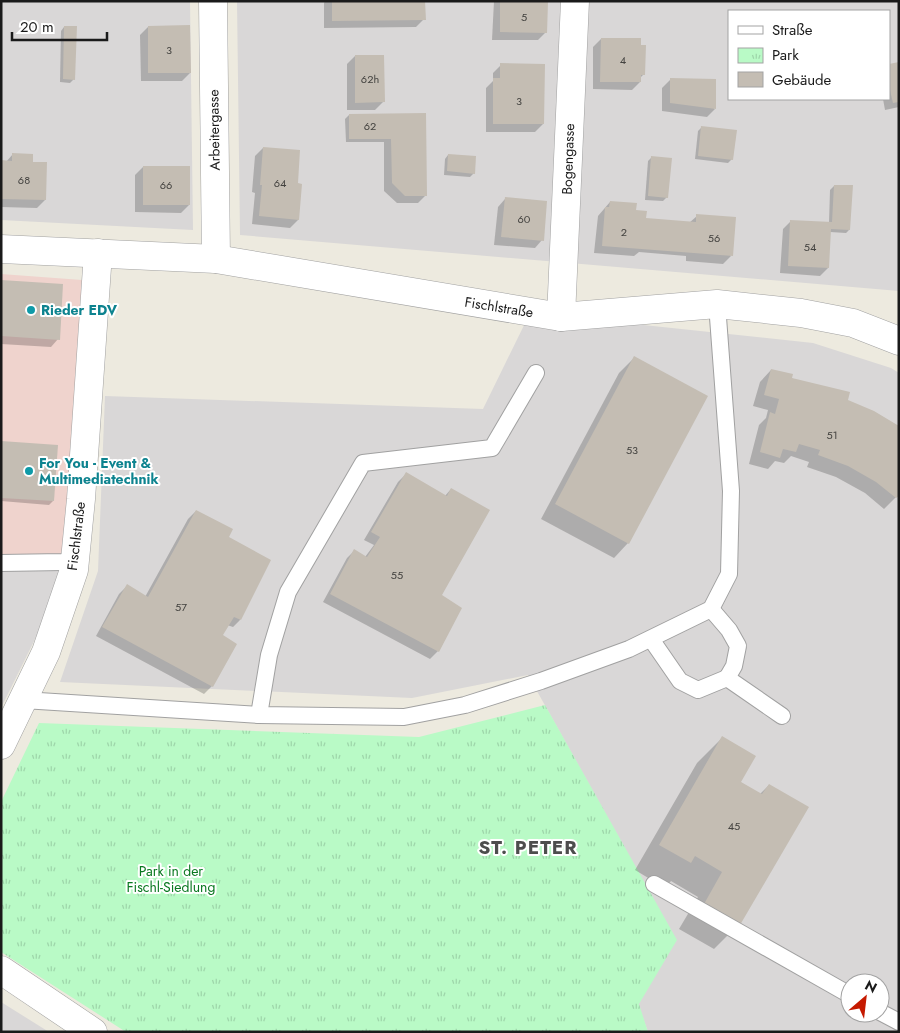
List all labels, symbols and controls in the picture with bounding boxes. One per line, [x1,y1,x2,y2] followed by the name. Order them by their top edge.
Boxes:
[521,9,527,25] house number: 5
[12,10,108,42] scale bar
[728,10,890,100] legend
[20,16,54,38] text: 20 m
[772,19,813,41] text: Straße
[166,42,172,58] house number: 3
[772,44,799,66] text: Park
[620,52,627,68] house number: 4
[772,69,832,91] text: Gebäude
[361,71,379,87] house number: 62h
[203,89,225,171] street label: Arbeitergasse
[516,93,522,109] house number: 3
[364,118,376,134] house number: 62
[557,123,579,195] street label: Bogengasse
[18,172,30,188] house number: 68
[274,175,287,191] house number: 64
[160,177,172,193] house number: 66
[518,211,531,227] house number: 60
[621,224,627,240] house number: 2
[708,230,720,246] house number: 56
[804,239,817,255] house number: 54
[463,292,535,322] street label: Fischlstraße
[41,300,118,320] place label: Rieder EDV
[25,304,37,316] marker: Rieder EDV
[826,427,838,443] house number: 51
[626,442,638,458] house number: 53
[39,453,159,489] place label: For You - Event & Multimediatechnik
[23,465,35,477] marker: For You - Event & Multimediatechnik
[62,500,90,572] street label: Fischlstraße
[391,567,403,583] house number: 55
[175,599,187,615] house number: 57
[728,818,740,834] house number: 45
[478,834,578,861] district label: ST. PETER
[127,861,215,897] park label: Park in der Fischl-Siedlung
[840,973,890,1023] north arrow
[861,975,881,998] text: N

